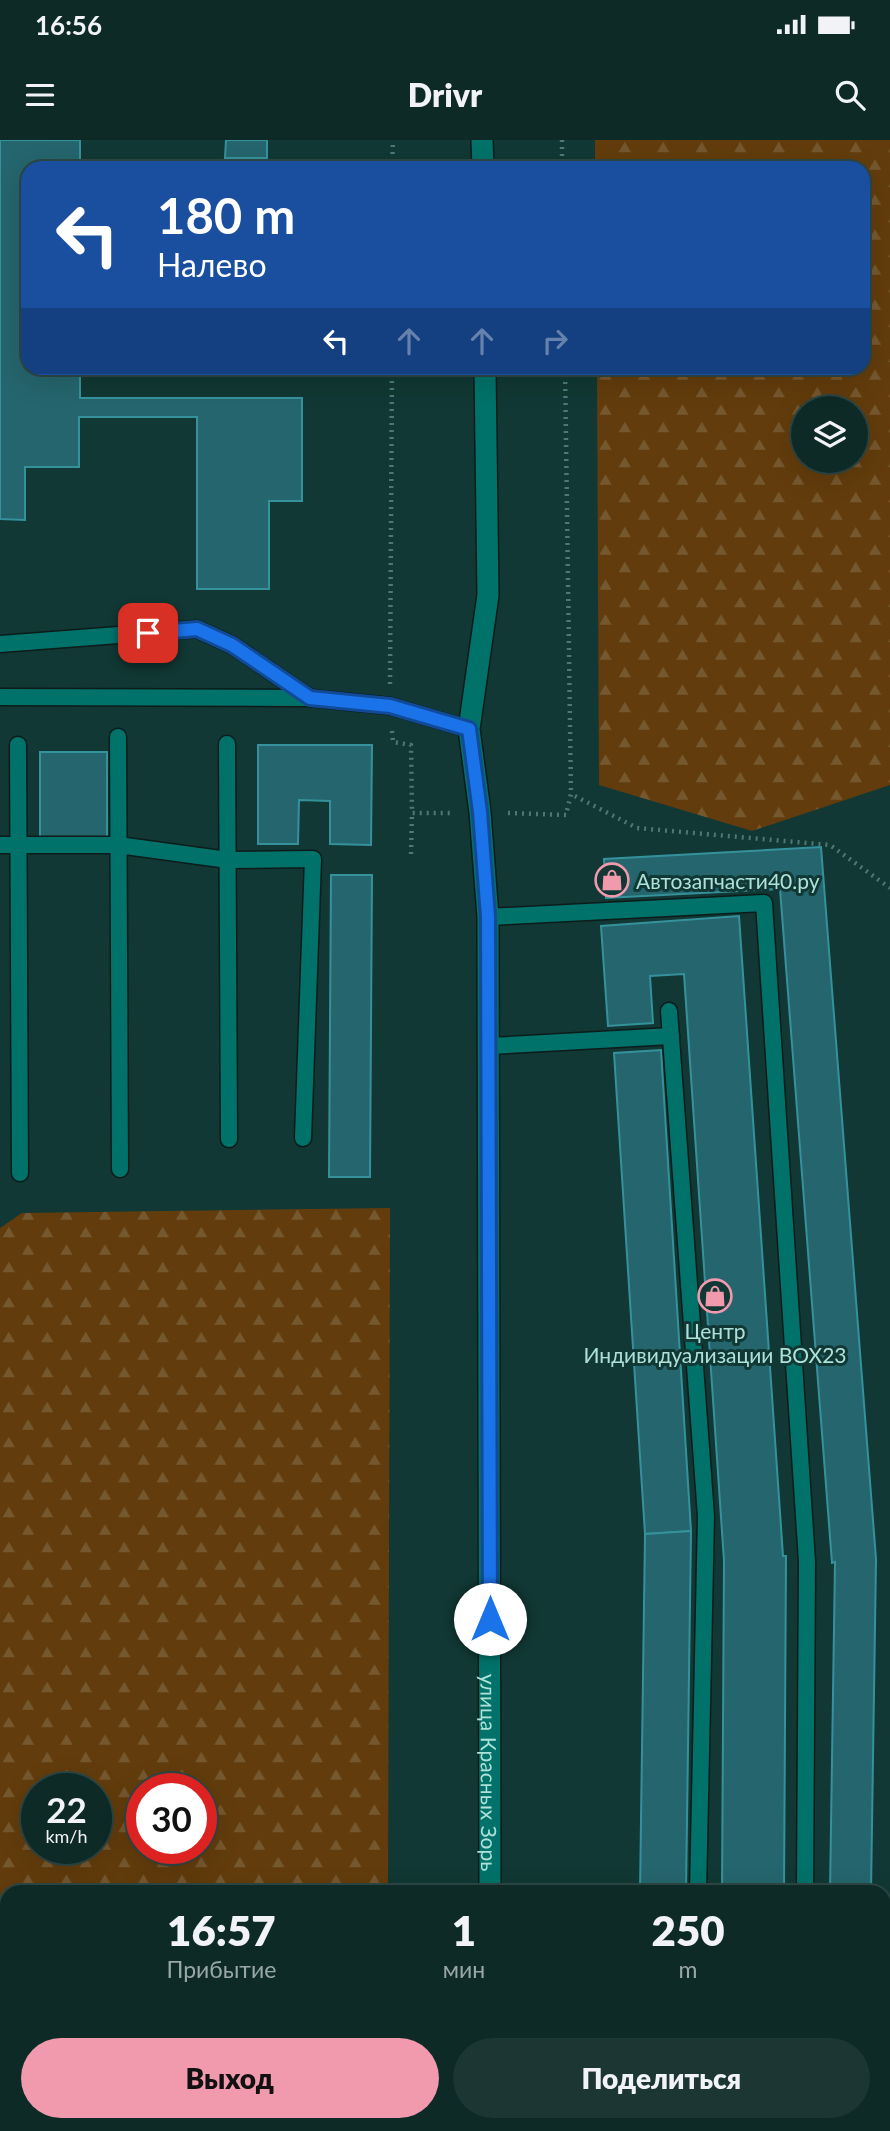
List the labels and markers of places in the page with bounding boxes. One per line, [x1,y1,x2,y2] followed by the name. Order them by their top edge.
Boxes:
[118,603,178,663] pin
[593,861,631,899] shop icon: Автозапчасти40.ру
[636,868,820,893] place label: Автозапчасти40.ру
[696,1277,734,1315] shop icon: Центр Индивидуализации BOX23
[583,1318,847,1367] place label: Центр Индивидуализации BOX23

